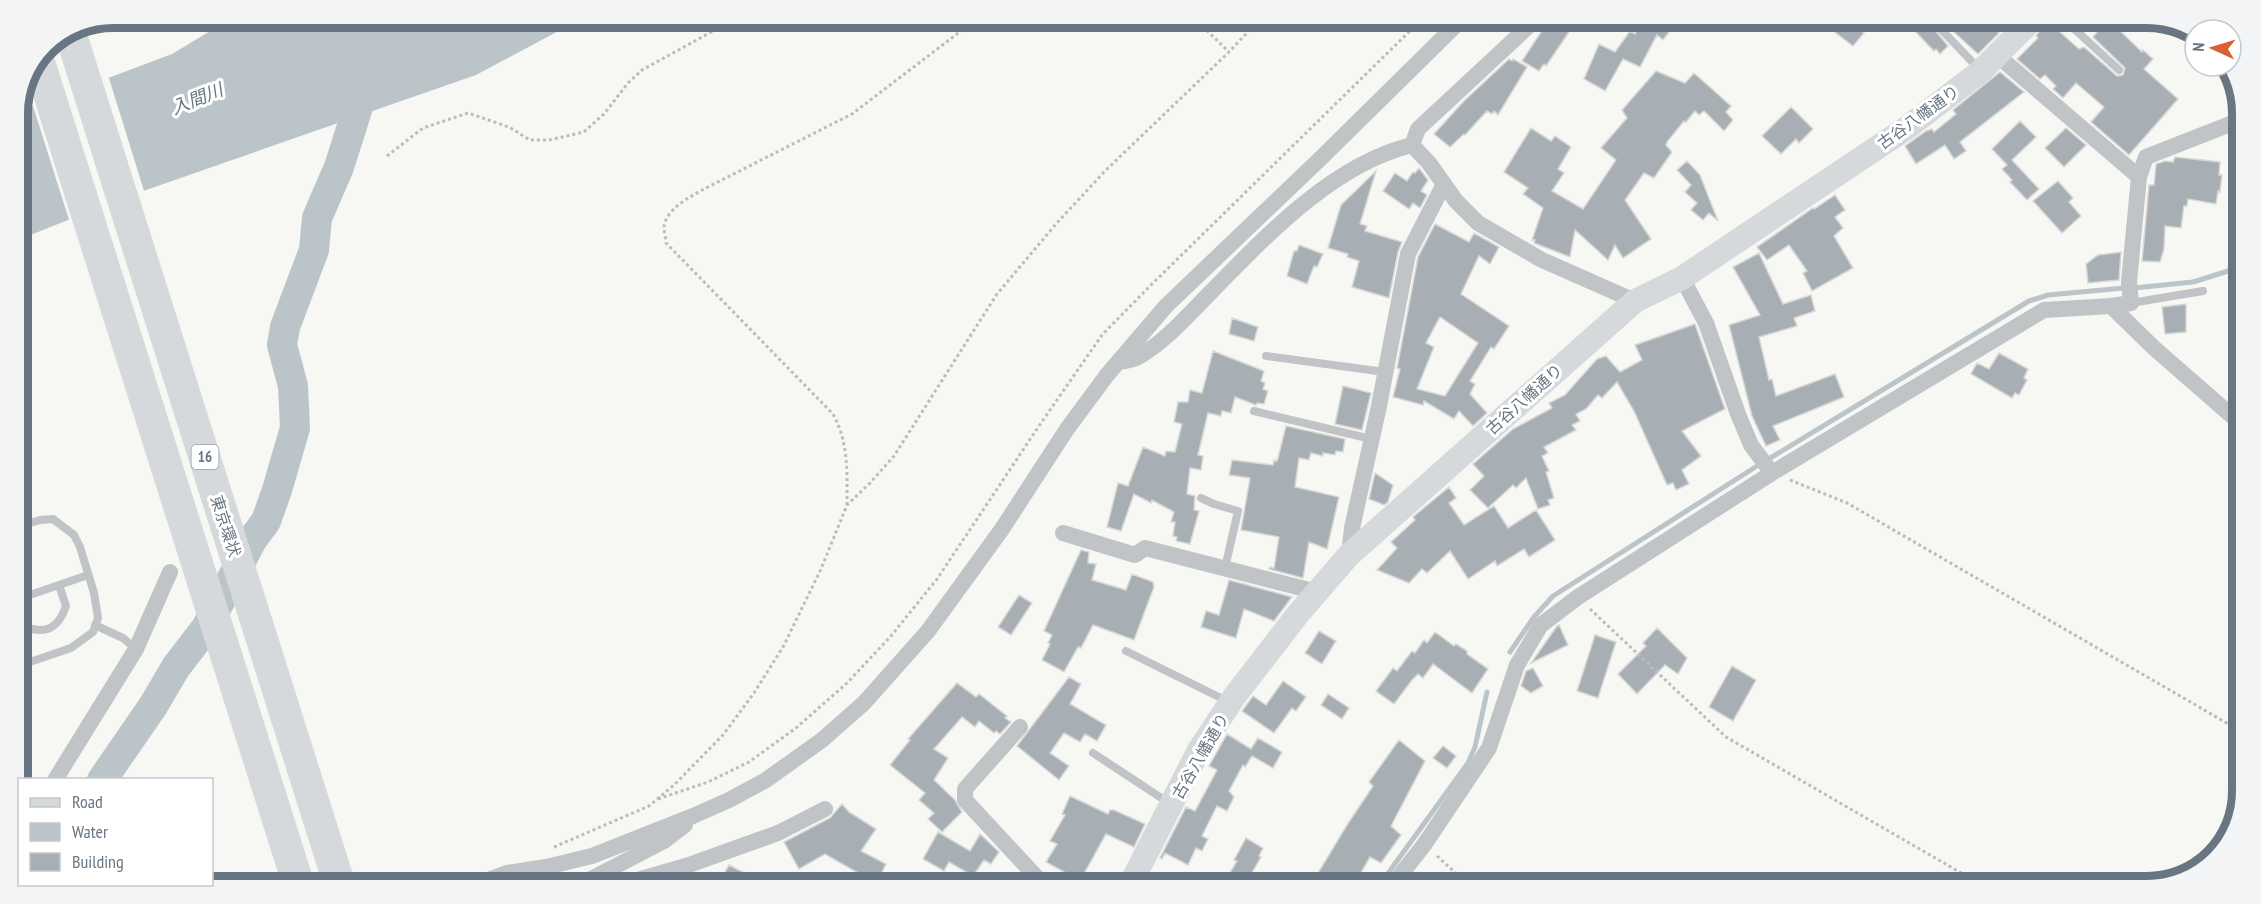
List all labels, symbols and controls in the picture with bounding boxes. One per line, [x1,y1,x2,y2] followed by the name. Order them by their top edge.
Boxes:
[2183,18,2243,78] north arrow
[2188,42,2208,52] text: N
[167,77,228,119] water label: 入間川
[1873,81,1963,153] street label: 古谷八幡通り
[1482,359,1566,439] street label: 古谷八幡通り
[192,445,218,469] road number: 16
[207,492,245,560] street label: 東京環状
[1167,709,1233,803] street label: 古谷八幡通り
[18,778,213,886] legend
[72,790,103,813] text: Road
[72,820,108,843] text: Water
[72,850,124,873] text: Building

